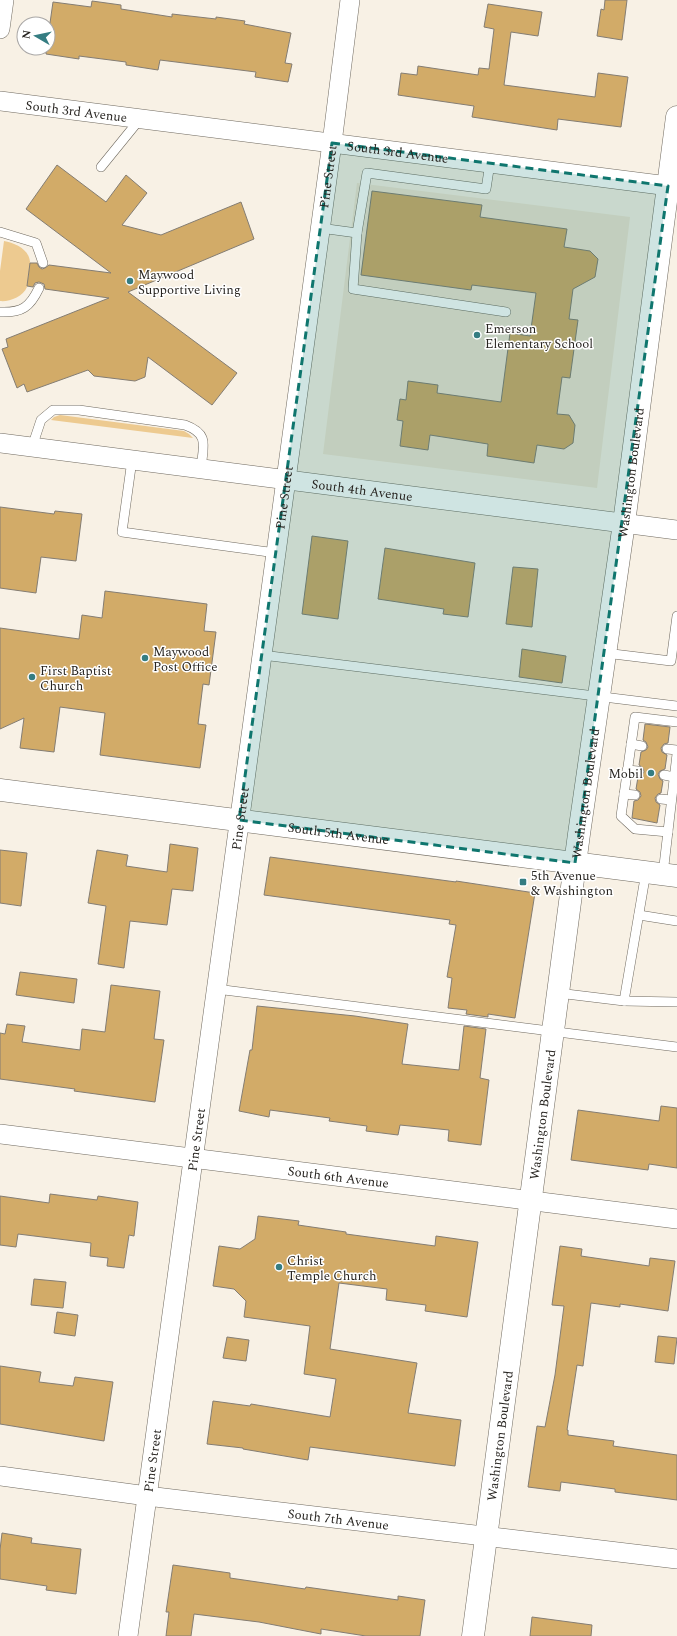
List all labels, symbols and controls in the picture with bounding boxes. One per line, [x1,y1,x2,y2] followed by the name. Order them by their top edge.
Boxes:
[16,16,56,56] north arrow
[18,29,36,40] text: N
[24,95,128,128] street label: South 3rd Avenue
[346,136,450,169] street label: South 3rd Avenue
[314,143,343,210] street label: Pine Street
[138,265,241,300] place label: Maywood Supportive Living
[125,276,135,286] marker: Maywood Supportive Living
[485,319,593,354] place label: Emerson Elementary School
[472,330,482,340] marker: Emerson Elementary School
[613,406,650,539] street label: Washington Boulevard
[270,464,299,531] street label: Pine Street
[310,474,414,507] street label: South 4th Avenue
[153,642,218,677] place label: Maywood Post Office
[140,653,150,663] marker: Maywood Post Office
[40,661,112,696] place label: First Baptist Church
[27,672,37,682] marker: First Baptist Church
[567,727,605,860] street label: Washington Boulevard
[608,764,643,784] place label: Mobil
[646,768,656,778] marker: Mobil
[226,785,255,852] street label: Pine Street
[286,818,390,850] street label: South 5th Avenue
[531,866,614,901] place label: 5th Avenue & Washington
[518,877,528,887] marker: 5th Avenue & Washington
[524,1048,561,1181] street label: Washington Boulevard
[183,1106,211,1173] street label: Pine Street
[286,1161,390,1194] street label: South 6th Avenue
[287,1251,377,1286] place label: Christ Temple Church
[274,1262,284,1272] marker: Christ Temple Church
[482,1369,519,1502] street label: Washington Boulevard
[139,1427,167,1494] street label: Pine Street
[286,1504,390,1536] street label: South 7th Avenue

